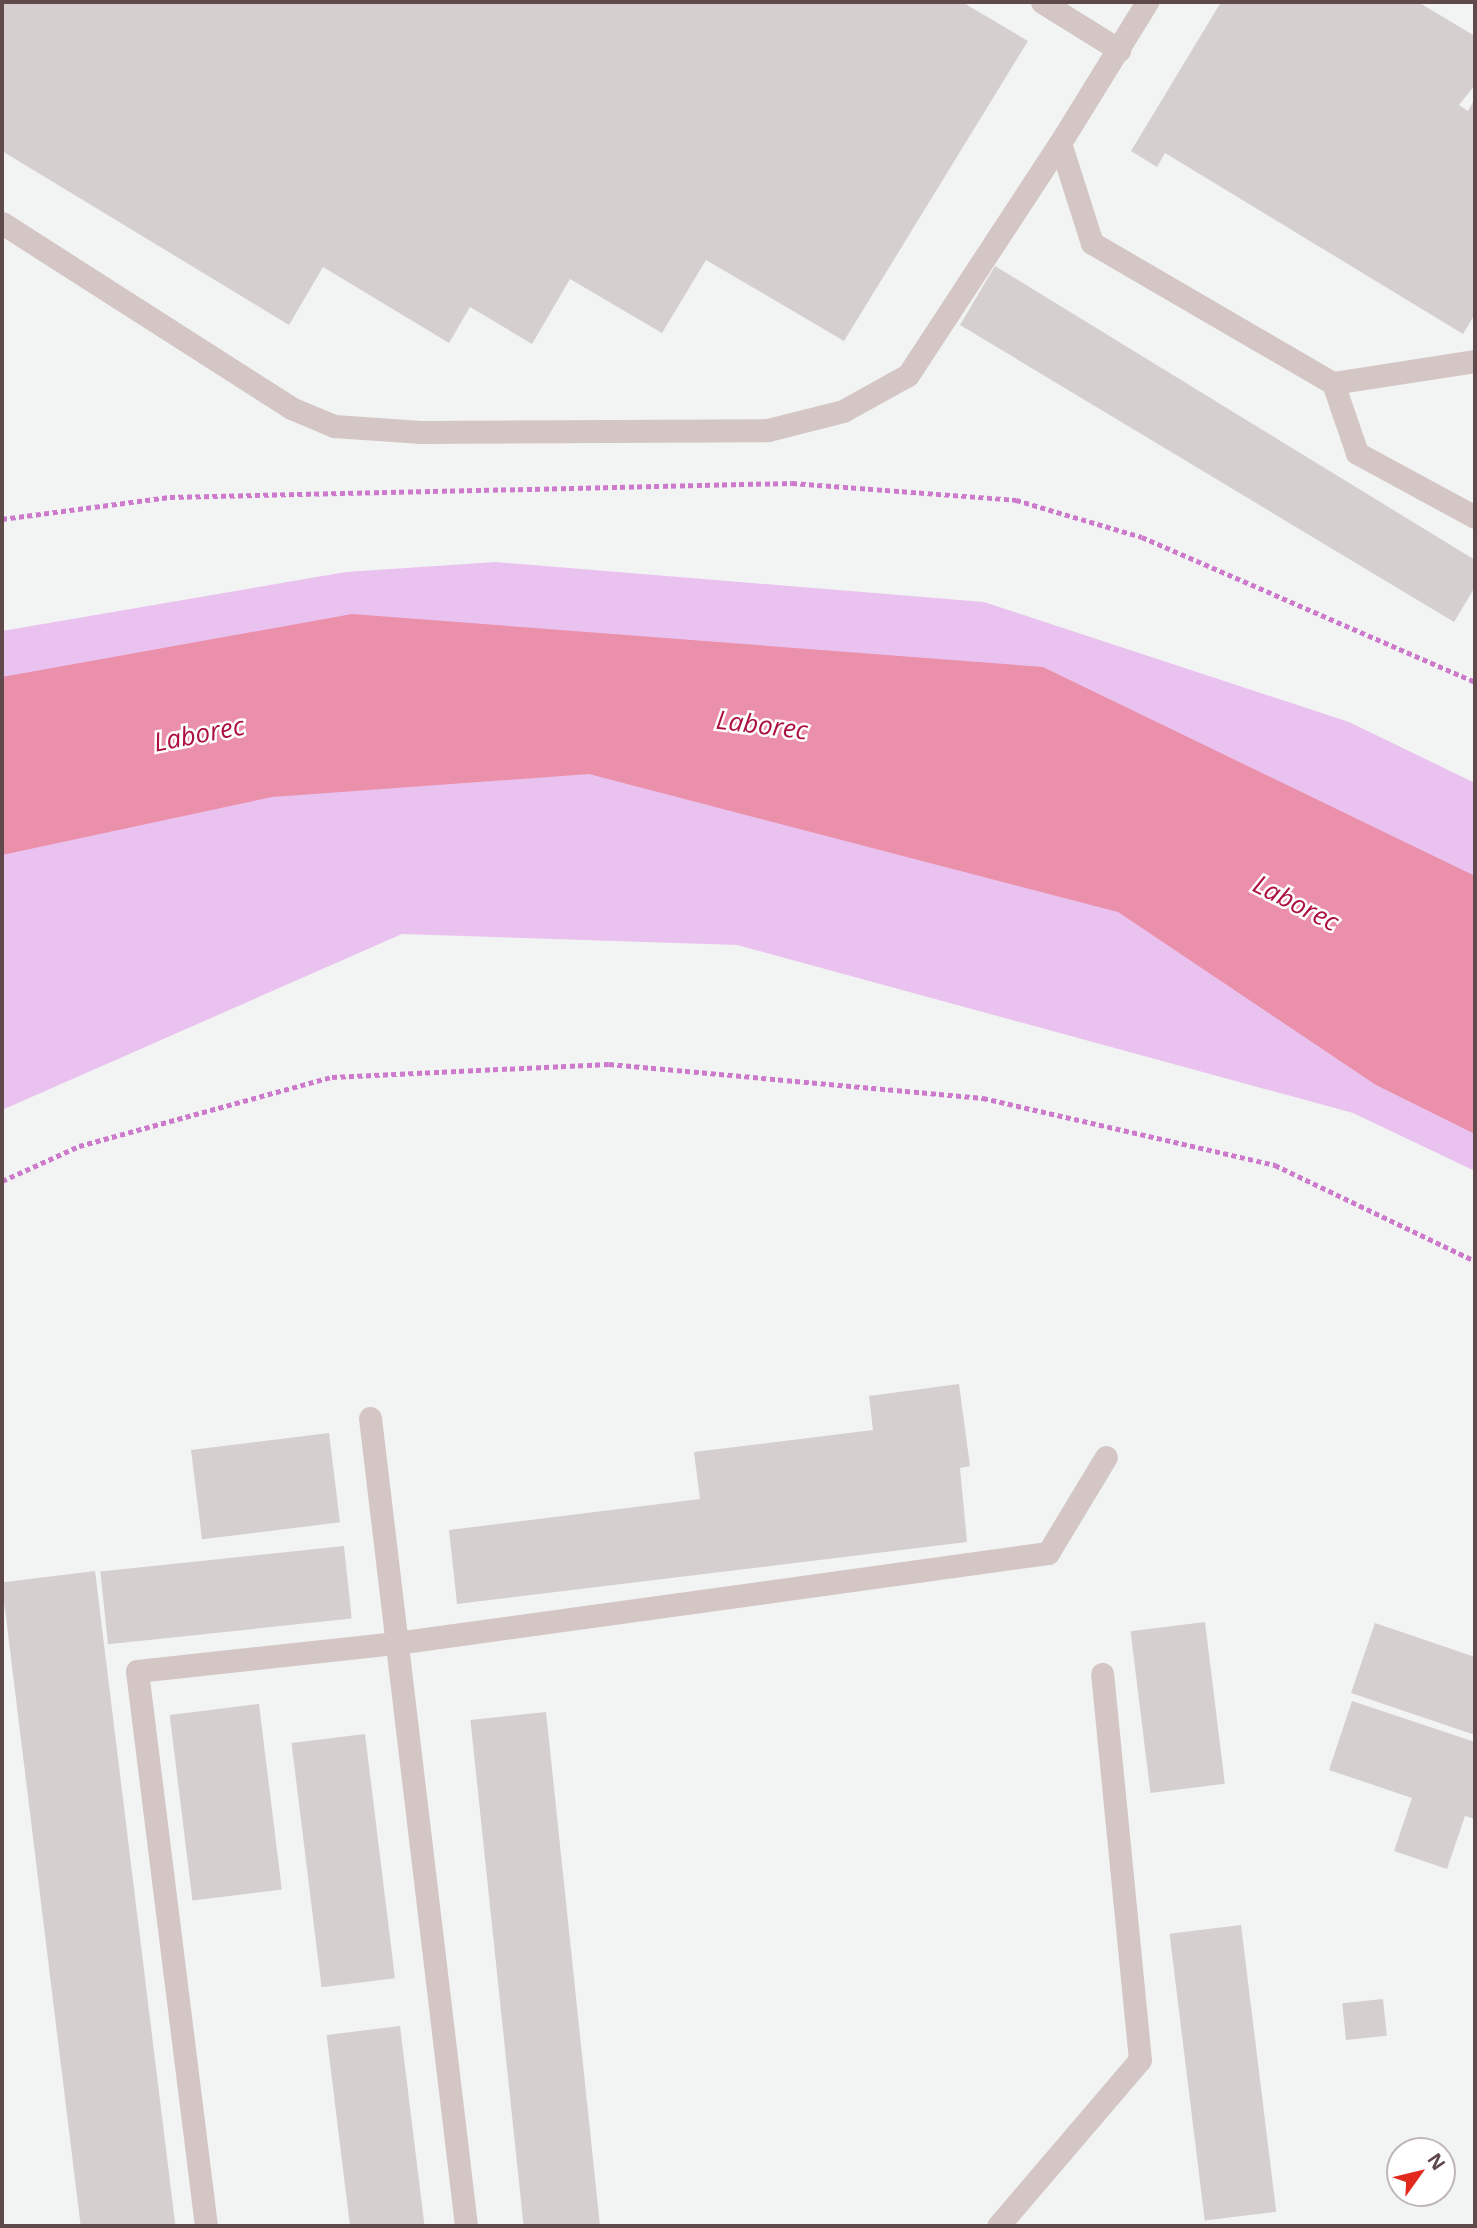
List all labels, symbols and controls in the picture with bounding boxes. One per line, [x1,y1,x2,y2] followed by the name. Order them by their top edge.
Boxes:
[715,704,809,746] water label: Laborec
[151,710,247,758] water label: Laborec
[1248,868,1344,938] water label: Laborec
[1386,2137,1456,2207] north arrow
[1422,2148,1452,2175] text: N

